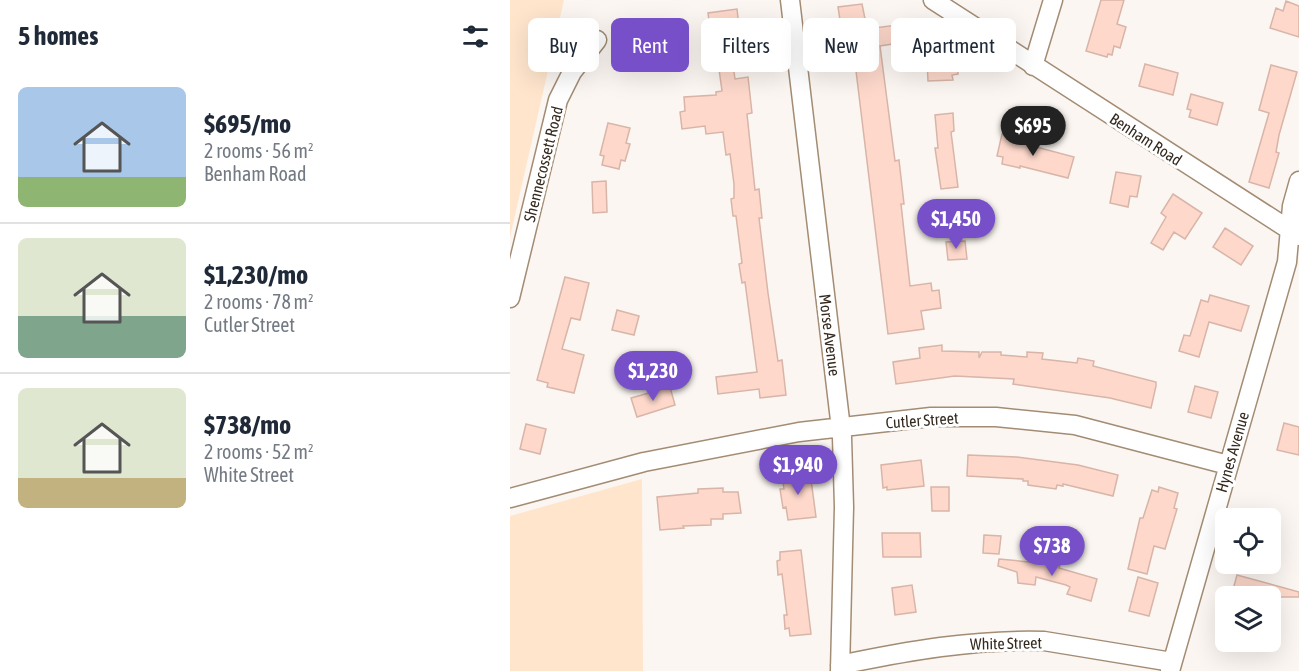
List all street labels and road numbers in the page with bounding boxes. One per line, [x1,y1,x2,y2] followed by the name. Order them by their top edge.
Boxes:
[520,104,566,224] street label: Shennecossett Road
[1107,109,1185,169] street label: Benham Road
[816,293,844,377] street label: Morse Avenue
[885,408,959,432] street label: Cutler Street
[1212,410,1253,495] street label: Hynes Avenue
[970,633,1043,653] street label: White Street

